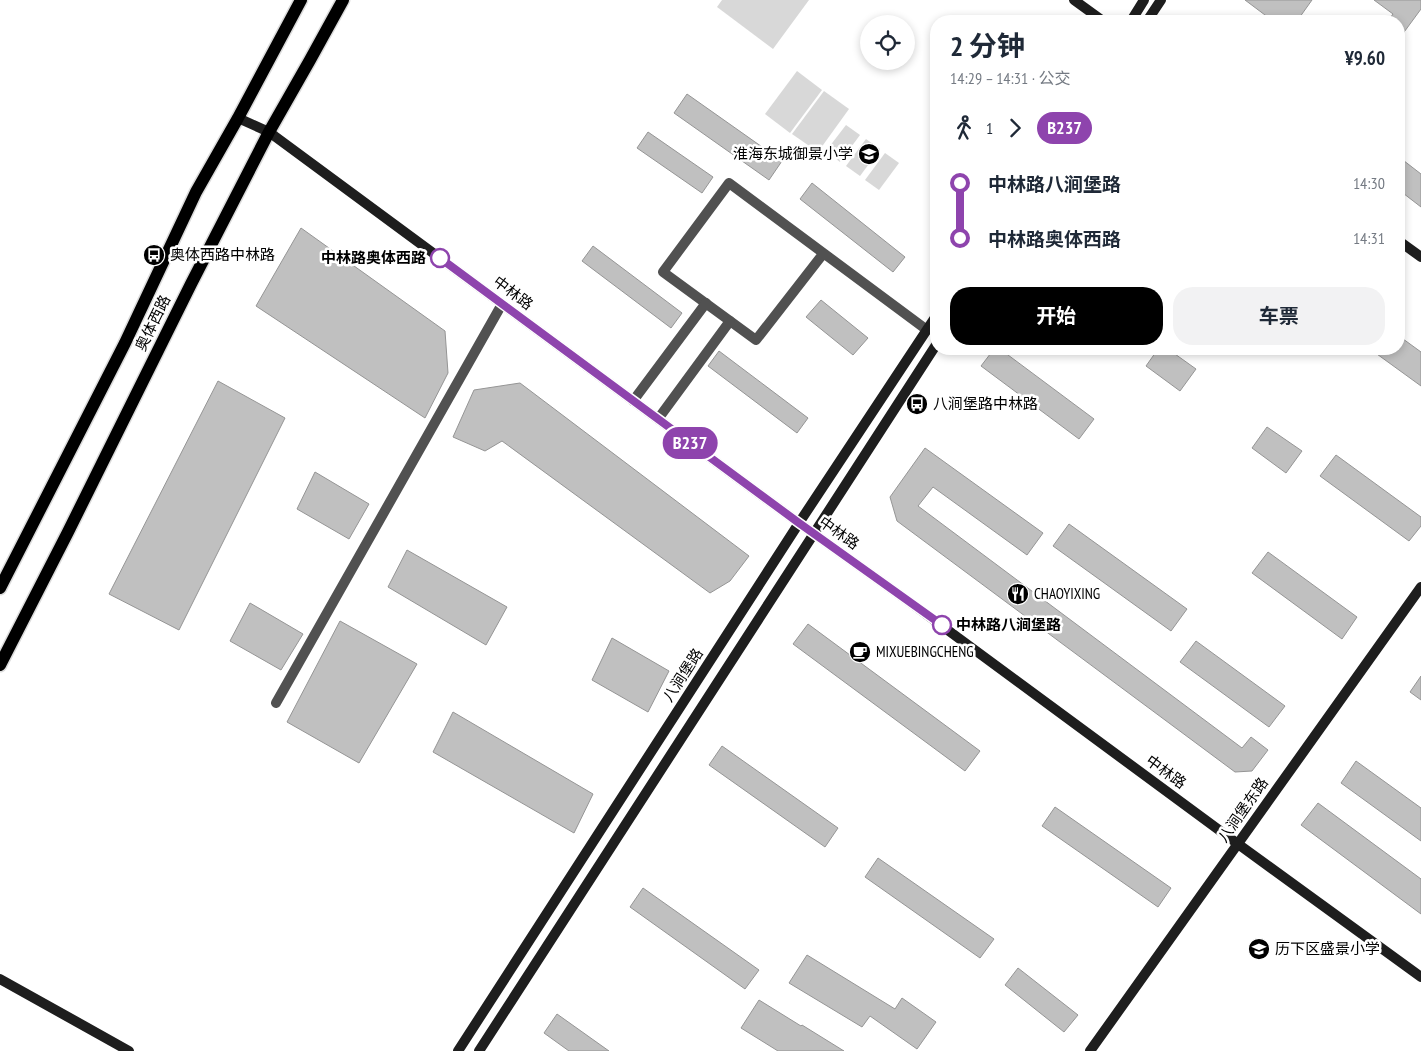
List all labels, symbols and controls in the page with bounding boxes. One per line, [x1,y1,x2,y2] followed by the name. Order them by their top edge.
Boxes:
[860,15,915,70] map controls
[860,15,915,70] button: locate
[950,27,1025,64] text: 2 分钟
[1345,46,1385,70] text: ¥9.60
[950,68,1070,88] text: 14:29 – 14:31 · 公交
[950,114,978,142] icon: walk
[1001,114,1029,142] icon: forward
[1047,116,1082,139] text: B237
[986,118,993,138] text: 1
[857,142,881,166] school or university icon: 淮海东城御景小学
[733,144,853,163] place label: 淮海东城御景小学
[988,172,1121,196] text: 中林路八涧堡路
[1353,173,1385,193] text: 14:30
[988,227,1121,251] text: 中林路奥体西路
[1353,228,1385,248] text: 14:31
[142,243,166,267] bus stop icon: 奥体西路中林路
[170,245,275,264] place label: 奥体西路中林路
[321,248,426,267] place label: 中林路奥体西路
[430,248,450,268] marker: 中林路奥体西路
[490,271,537,314] street label: 中林路
[950,287,1163,345] button: 开始
[1173,287,1385,345] button: 车票
[131,292,174,354] street label: 奥体西路
[905,392,929,416] bus stop icon: 八涧堡路中林路
[933,394,1038,413] place label: 八涧堡路中林路
[655,427,725,459] line badge: B237
[673,431,707,454] text: B237
[815,512,863,553] street label: 中林路
[1006,582,1030,606] restaurant icon: CHAOYIXING
[1034,584,1100,603] place label: CHAOYIXING
[932,615,952,635] marker: 中林路八涧堡路
[956,615,1061,634] place label: 中林路八涧堡路
[848,640,872,664] cafe icon: MIXUEBINGCHENG
[876,642,974,661] place label: MIXUEBINGCHENG
[658,644,707,705] street label: 八涧堡路
[1143,751,1190,793] street label: 中林路
[1213,774,1272,846] street label: 八涧堡东路
[1247,937,1271,961] school or university icon: 历下区盛景小学
[1275,939,1380,958] place label: 历下区盛景小学

